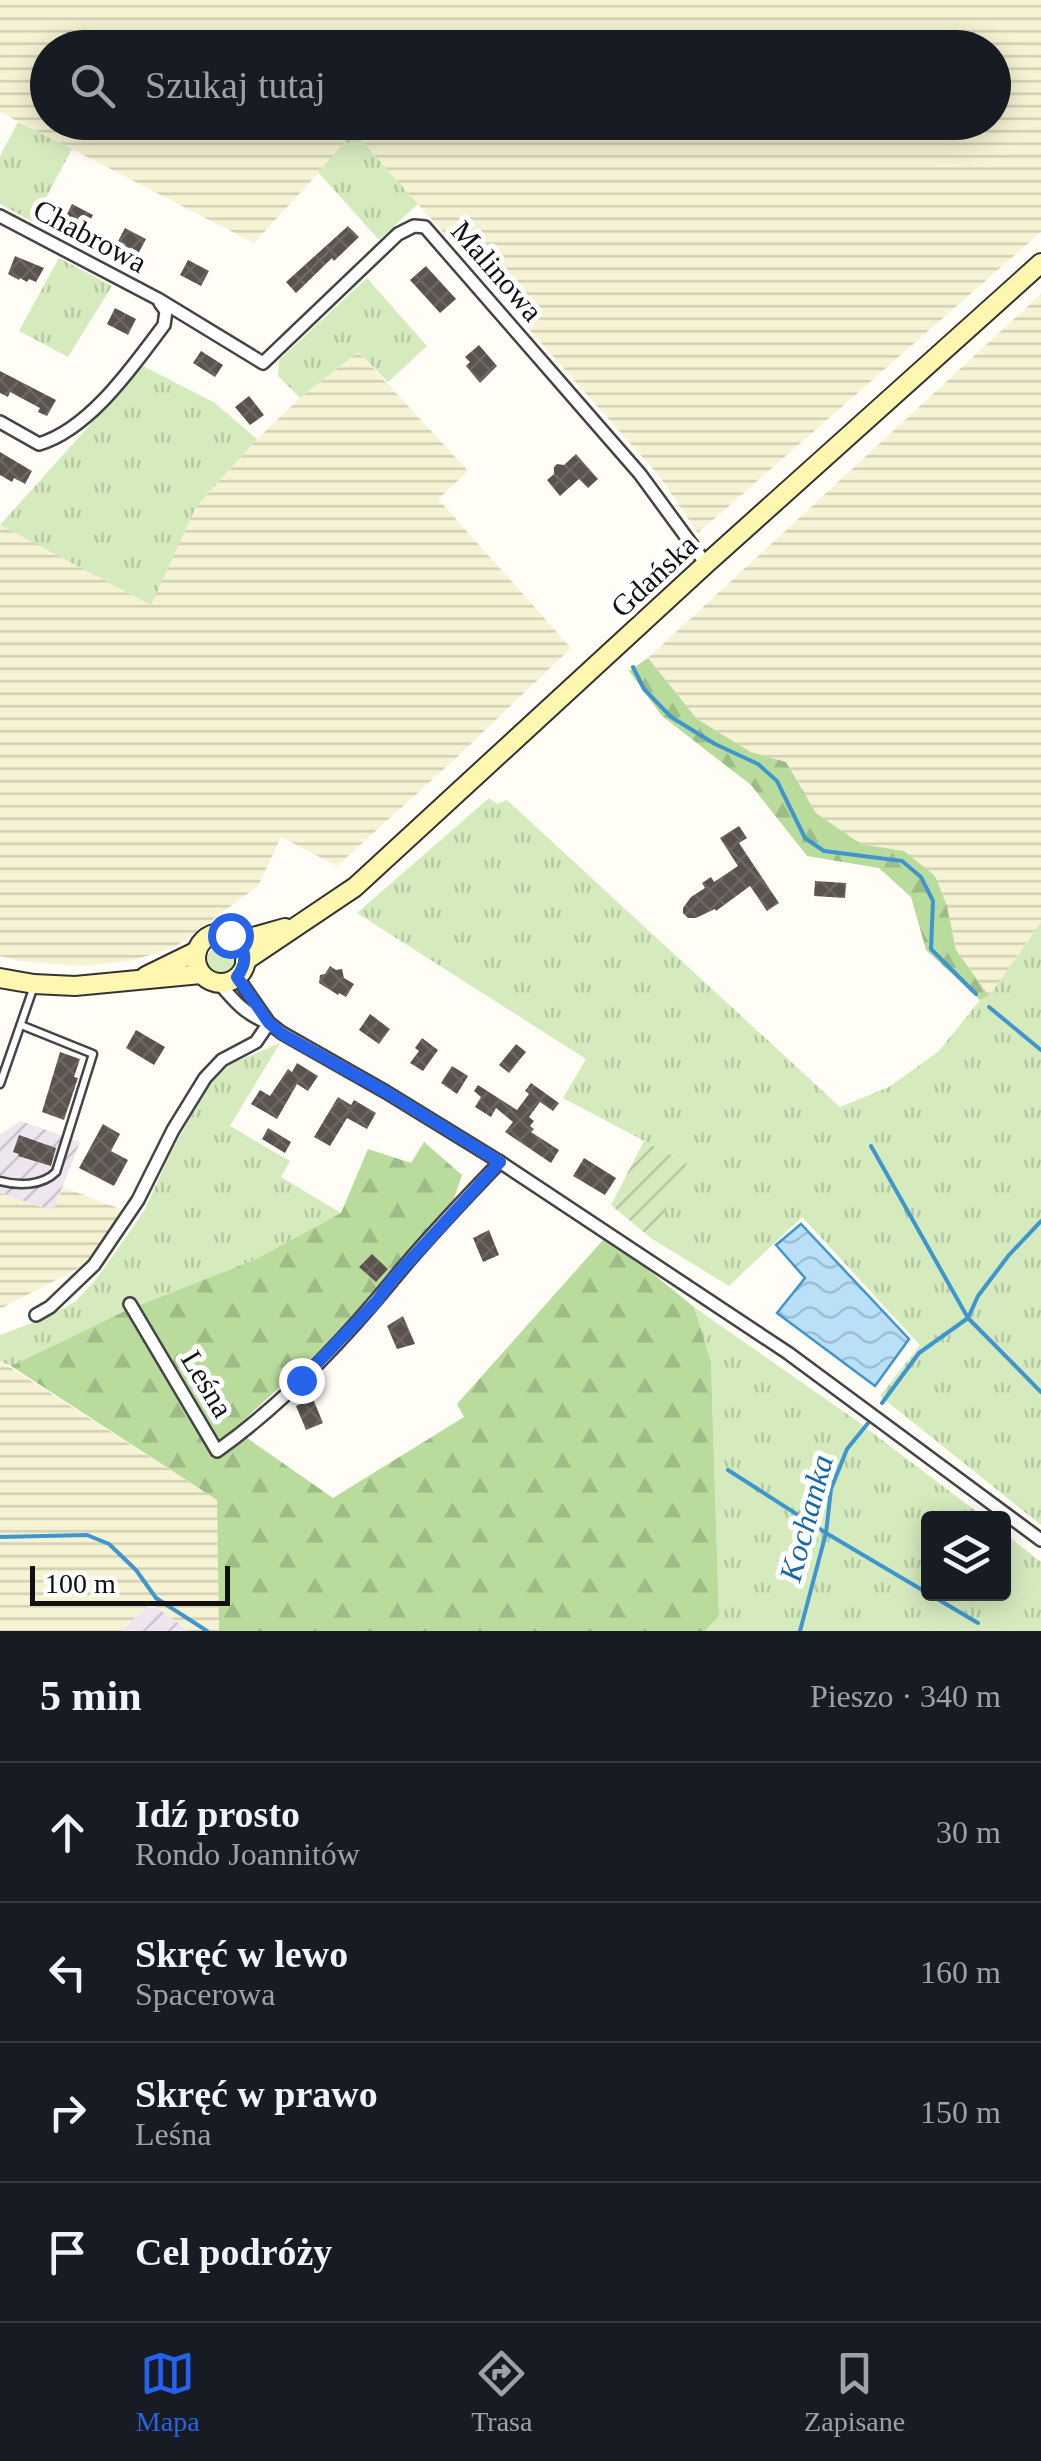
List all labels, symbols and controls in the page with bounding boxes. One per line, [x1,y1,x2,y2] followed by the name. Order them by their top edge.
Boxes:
[30,30,1011,140] search box
[65,58,120,113] icon: search
[145,64,325,106] text: Szukaj tutaj
[28,192,152,279] street label: Chabrowa
[445,214,550,327] street label: Malinowa
[604,528,703,624] street label: Gdańska
[208,913,254,959] route start
[175,1345,240,1423] street label: Leśna
[279,1358,325,1404] route end
[772,1451,840,1586] water label: Kochanka
[921,1511,1011,1601] map controls
[921,1511,1011,1601] button: layers
[30,1561,230,1606] scale bar
[45,1568,116,1599] text: 100 m
[40,1673,142,1719] text: 5 min
[810,1678,1001,1714] text: Pieszo · 340 m
[135,1793,300,1835] text: Idź prosto
[40,1805,95,1860] icon: ahead
[936,1814,1001,1850] text: 30 m
[135,1836,360,1872] text: Rondo Joannitów
[135,1933,348,1975] text: Skręć w lewo
[40,1945,95,2000] icon: left
[920,1954,1001,1990] text: 160 m
[135,1976,275,2012] text: Spacerowa
[135,2073,378,2115] text: Skręć w prawo
[40,2085,95,2140] icon: right
[920,2094,1001,2130] text: 150 m
[135,2116,211,2152] text: Leśna
[40,2225,95,2280] icon: arrive
[135,2231,332,2273] text: Cel podróży
[136,2346,200,2438] tab: Mapa
[471,2346,532,2438] tab: Trasa
[804,2346,905,2438] tab: Zapisane

